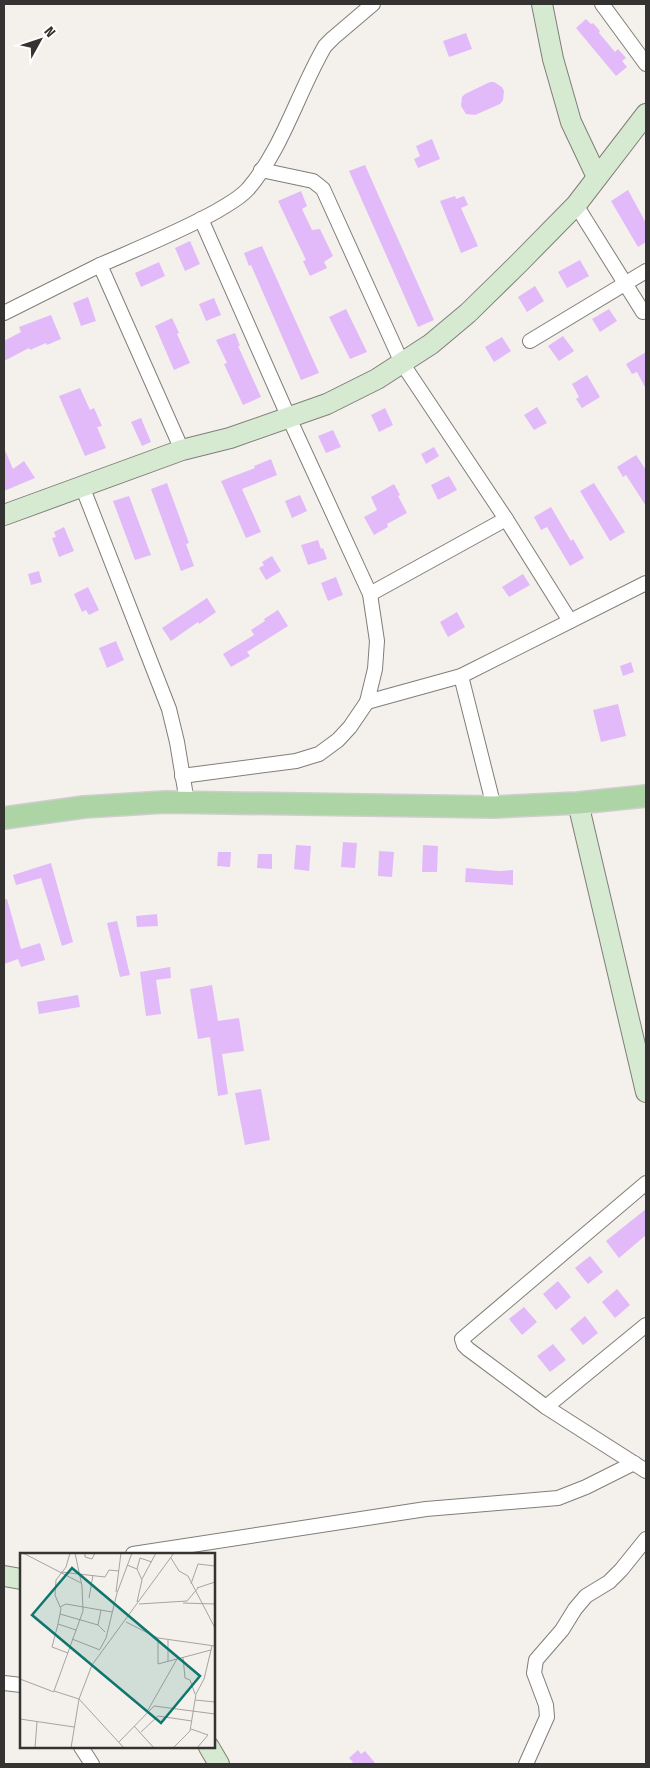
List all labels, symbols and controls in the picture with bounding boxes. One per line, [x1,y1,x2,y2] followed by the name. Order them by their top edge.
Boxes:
[15,15,65,65] north arrow
[40,23,59,41] text: N
[20,1553,215,1748] inset map

